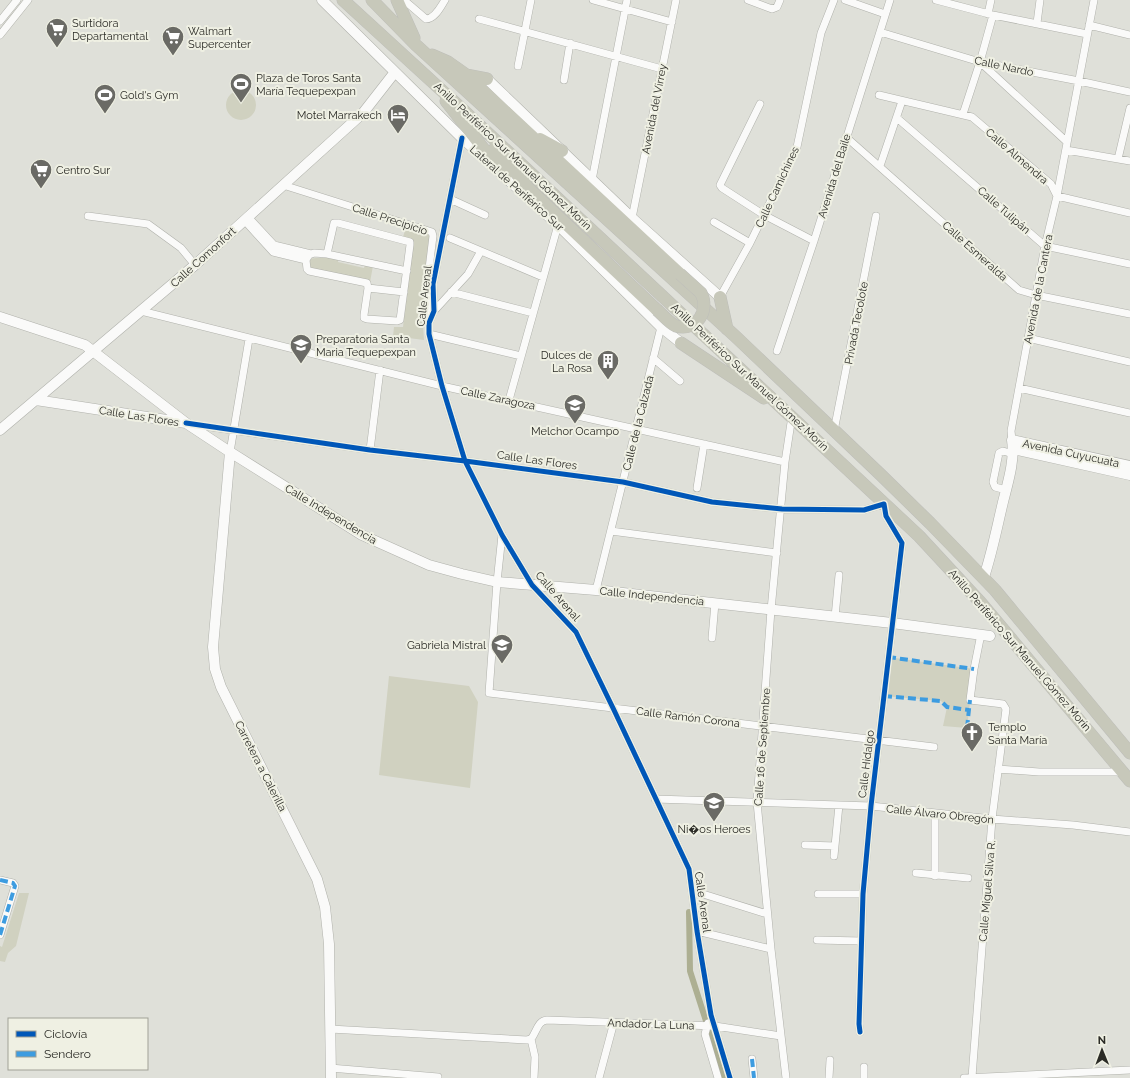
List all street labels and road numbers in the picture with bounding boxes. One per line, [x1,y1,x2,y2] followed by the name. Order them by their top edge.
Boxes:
[973,54,1035,79] street label: Calle Nardo
[639,63,670,155] street label: Avenida del Virrey
[431,80,594,233] street label: Anillo Periférico Sur Manuel Gómez Morín
[983,126,1051,187] street label: Calle Almendra
[815,132,854,220] street label: Avenida del Baile
[467,143,566,234] street label: Lateral de Periférico Sur
[753,145,802,230] street label: Calle Camichines
[975,184,1033,237] street label: Calle Tulipán
[351,201,430,238] street label: Calle Precipicio
[939,219,1010,284] street label: Calle Esmeralda
[168,224,239,290] street label: Calle Comonfort
[1021,233,1055,345] street label: Avenida de la Cantera
[414,265,435,327] street label: Calle Arenal
[842,280,871,366] street label: Privada Tecolote
[668,301,831,454] street label: Anillo Periférico Sur Manuel Gómez Morín
[620,374,657,472] street label: Calle de la Calzada
[459,384,537,413] street label: Calle Zaragoza
[98,404,180,429] street label: Calle Las Flores
[1021,437,1120,470] street label: Avenida Cuyucuata
[496,448,578,473] street label: Calle Las Flores
[282,482,379,547] street label: Calle Independencia
[946,567,1094,734] street label: Anillo Periférico Sur Manuel Gómez Morín
[533,569,583,624] street label: Calle Arenal
[599,585,705,608] street label: Calle Independencia
[752,687,773,807] street label: Calle 16 de Septiembre
[635,705,741,730] street label: Calle Ramón Corona
[232,719,289,814] street label: Carretera a Calerilla
[856,729,877,799] street label: Calle Hidalgo
[885,801,995,827] street label: Calle Álvaro Obregón
[977,840,998,942] street label: Calle Miguel Silva R.
[692,871,713,933] street label: Calle Arenal
[607,1016,695,1033] street label: Andador La Luna

